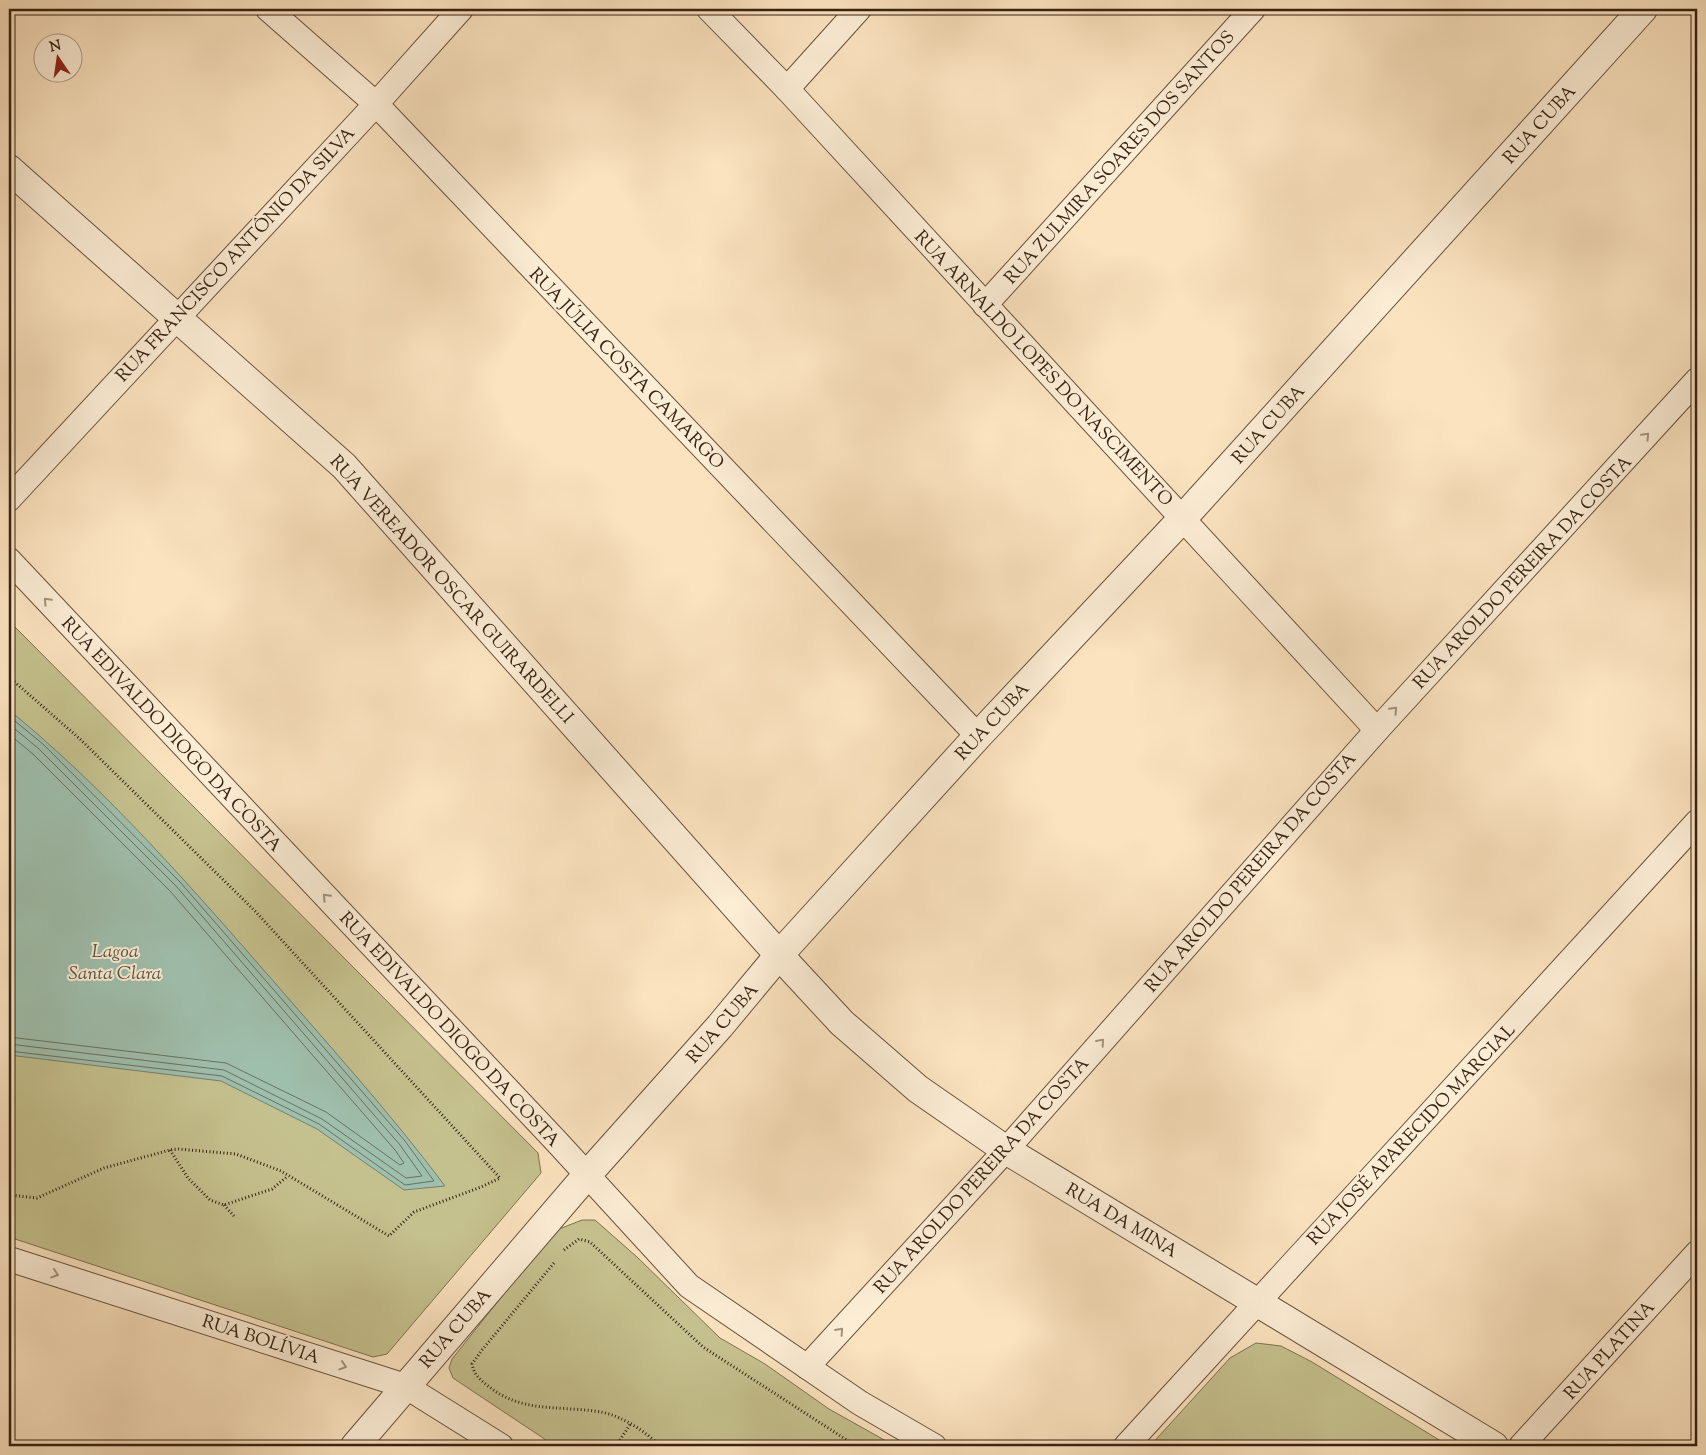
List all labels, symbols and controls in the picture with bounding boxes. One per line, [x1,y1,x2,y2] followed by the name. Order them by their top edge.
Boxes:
[999,26,1242,291] street label: RUA ZULMIRA SOARES DOS SANTOS
[32,32,82,82] north arrow
[48,36,63,58] text: N
[1498,80,1583,171] street label: RUA CUBA
[110,121,362,389] street label: RUA FRANCISCO ANTÔNIO DA SILVA
[907,226,1178,513] street label: RUA ARNALDO LOPES DO NASCIMENTO
[522,262,730,476] street label: RUA JÚLIA COSTA CAMARGO
[1227,380,1312,471] street label: RUA CUBA
[1640,433,1649,442] one-way arrow
[322,450,579,731] street label: RUA VEREADOR OSCAR GUIRARDELLI
[1408,451,1639,696] street label: RUA AROLDO PEREIRA DA COSTA
[44,597,53,606] one-way arrow
[54,612,287,859] street label: RUA EDIVALDO DIOGO DA COSTA
[950,677,1037,767] street label: RUA CUBA
[1388,707,1397,716] one-way arrow
[1140,747,1364,999] street label: RUA AROLDO PEREIRA DA COSTA
[323,894,332,903] one-way arrow
[332,907,565,1154] street label: RUA EDIVALDO DIOGO DA COSTA
[69,939,162,988] water label: Lagoa Santa Clara
[681,978,766,1070] street label: RUA CUBA
[1302,1019,1523,1252] street label: RUA JOSÉ APARECIDO MARCIAL
[1095,1038,1104,1047] one-way arrow
[869,1052,1096,1301] street label: RUA AROLDO PEREIRA DA COSTA
[1060,1178,1182,1266] street label: RUA DA MINA
[51,1268,59,1278] one-way arrow
[414,1283,499,1375] street label: RUA CUBA
[1559,1296,1662,1407] street label: RUA PLATINA
[198,1310,323,1372] street label: RUA BOLÍVIA
[834,1328,843,1337] one-way arrow
[339,1360,347,1370] one-way arrow

